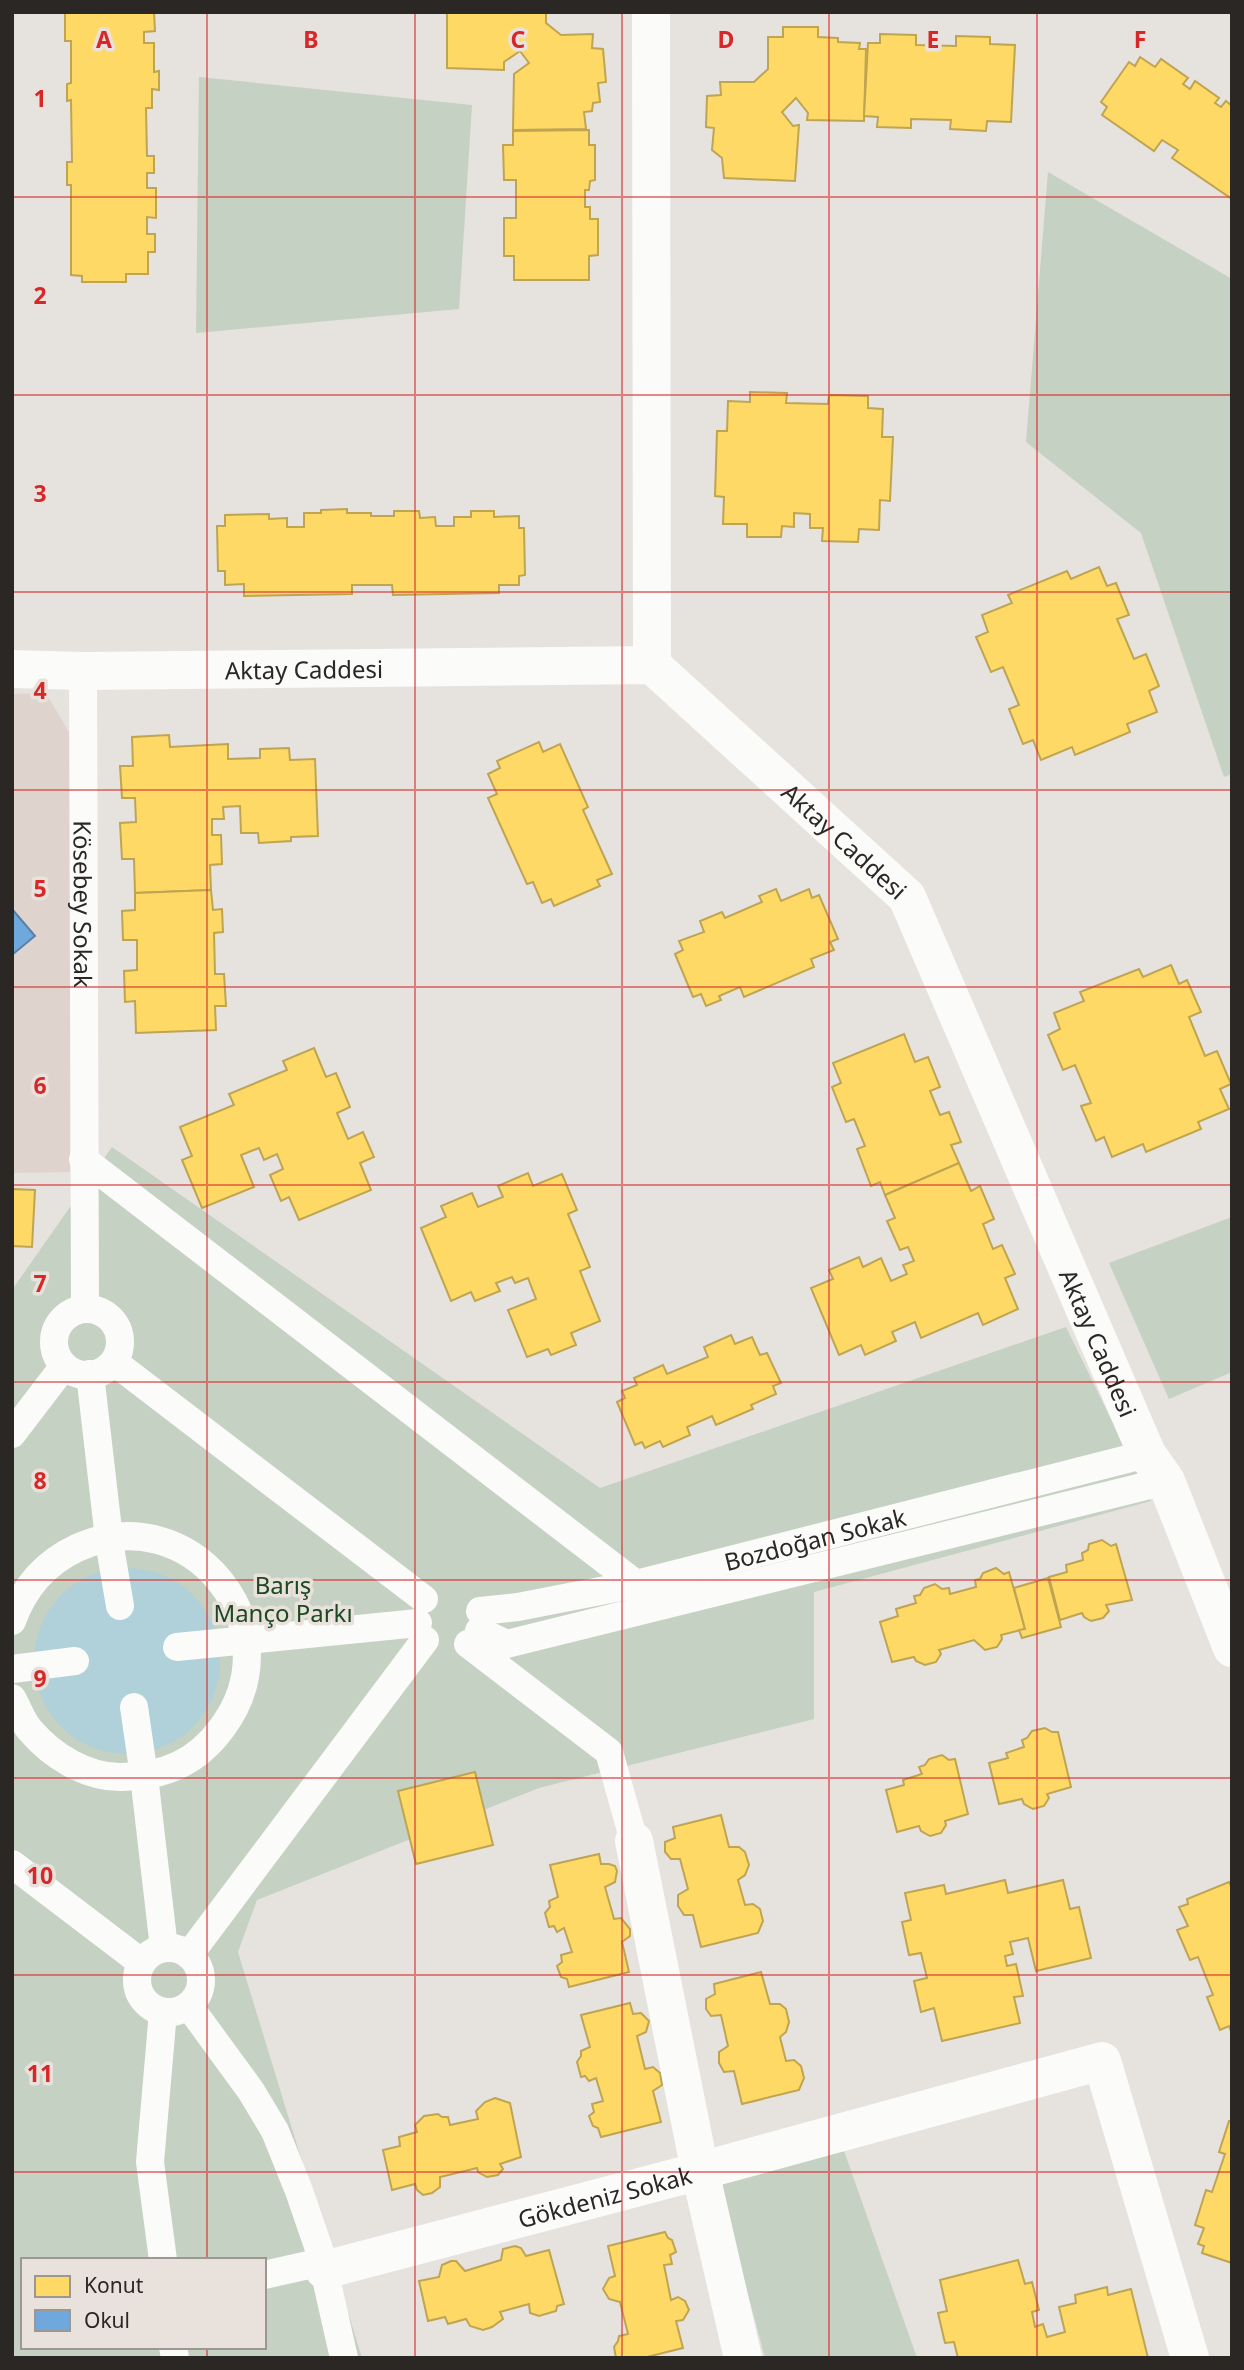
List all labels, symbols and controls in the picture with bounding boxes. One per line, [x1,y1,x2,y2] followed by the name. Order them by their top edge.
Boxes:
[96,23,112,55] text: A
[303,23,319,55] text: B
[511,23,526,55] text: C
[718,23,734,55] text: D
[927,23,939,55] text: E
[1134,23,1146,55] text: F
[33,82,47,114] text: 1
[33,279,47,311] text: 2
[33,477,47,509] text: 3
[225,651,383,686] street label: Aktay Caddesi
[33,674,47,706] text: 4
[775,775,915,906] street label: Aktay Caddesi
[67,820,100,988] street label: Kösebey Sokak
[33,872,47,904] text: 5
[33,1069,47,1101] text: 6
[1053,1263,1145,1422] street label: Aktay Caddesi
[33,1267,47,1299] text: 7
[33,1464,47,1496] text: 8
[720,1499,910,1577] street label: Bozdoğan Sokak
[213,1568,353,1629] park label: Barış Manço Parkı
[33,1662,47,1694] text: 9
[27,1859,53,1891] text: 10
[27,2057,53,2089] text: 11
[514,2157,695,2235] street label: Gökdeniz Sokak
[21,2258,266,2349] legend
[84,2271,144,2299] text: Konut
[84,2306,130,2334] text: Okul

